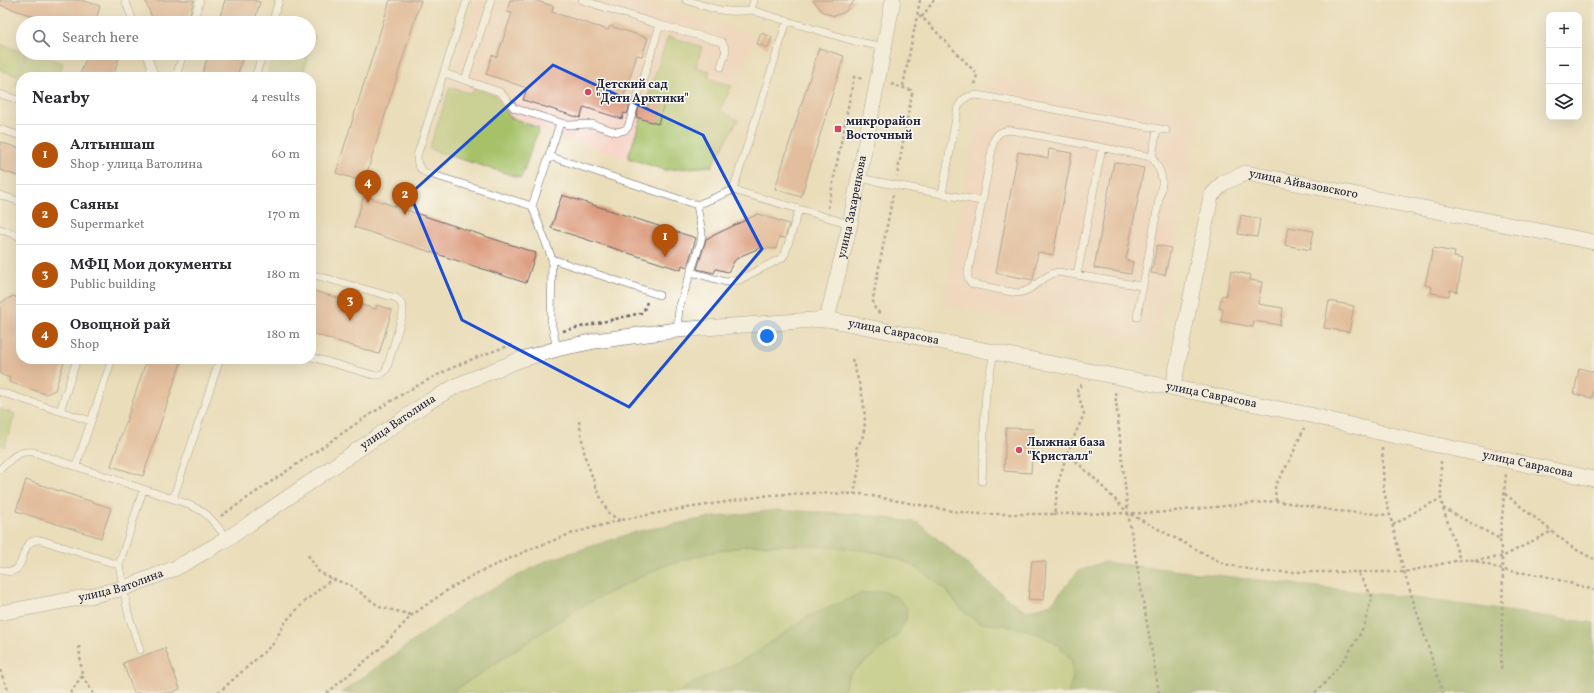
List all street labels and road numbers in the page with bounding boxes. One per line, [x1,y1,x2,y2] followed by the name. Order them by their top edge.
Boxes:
[834,154,871,260] street label: улица Захаренкова
[1247,166,1359,203] street label: улица Айвазовского
[847,315,941,349] street label: улица Саврасова
[1164,379,1258,412] street label: улица Саврасова
[357,391,439,454] street label: улица Ватолина
[1481,447,1575,482] street label: улица Саврасова
[77,566,166,606] street label: улица Ватолина

